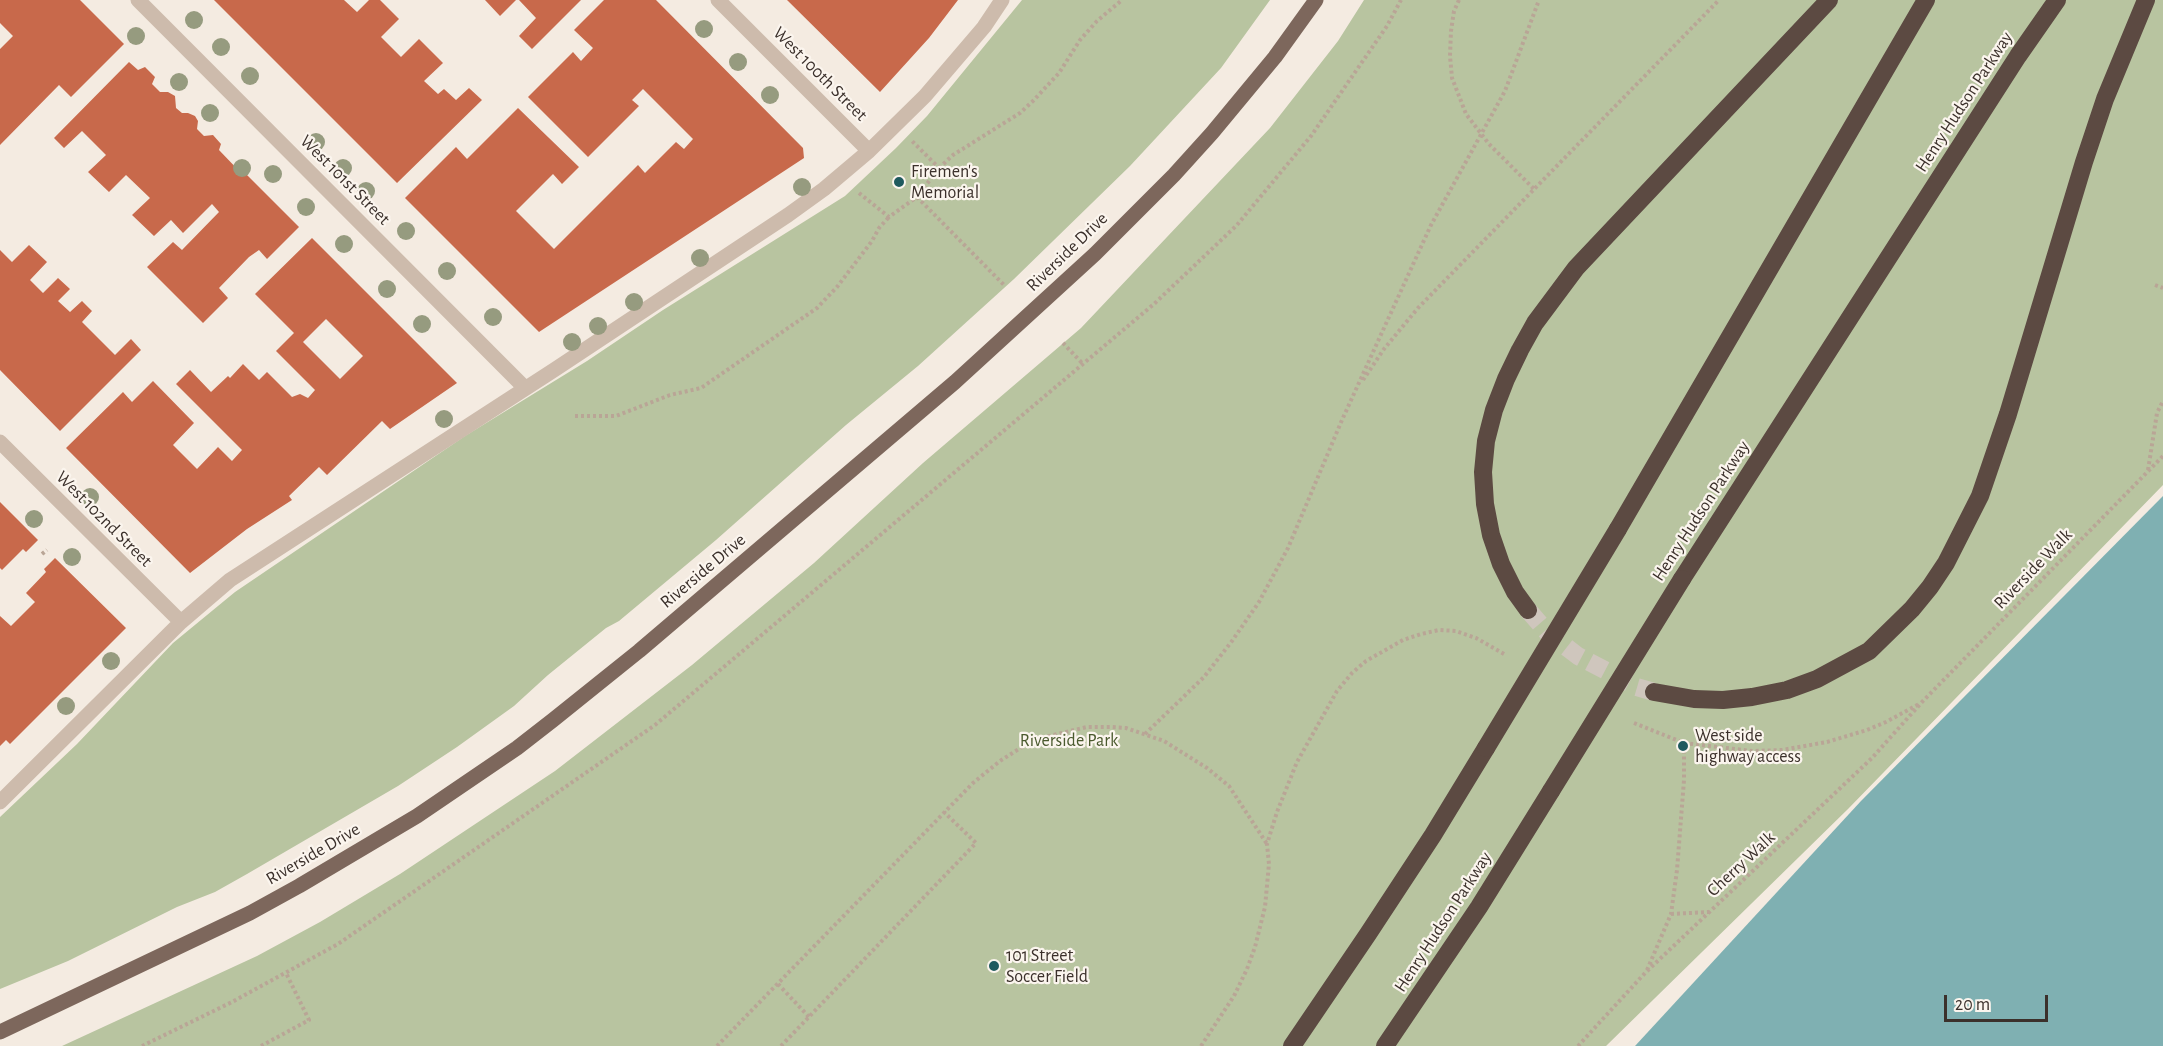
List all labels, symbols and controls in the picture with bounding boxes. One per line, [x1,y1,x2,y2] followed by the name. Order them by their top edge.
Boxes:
[768,22,872,126] street label: West 100th Street
[1911,28,2017,176] street label: Henry Hudson Parkway
[295,130,395,230] street label: West 101st Street
[911,161,979,204] place label: Firemen's Memorial
[892,175,906,189] marker: Firemen's Memorial
[1022,208,1112,296] street label: Riverside Drive
[1648,437,1754,585] street label: Henry Hudson Parkway
[52,467,156,571] street label: West 102nd Street
[1989,524,2077,614] street label: Riverside Walk
[656,529,750,613] street label: Riverside Drive
[1695,725,1801,768] place label: West side highway access
[1020,730,1118,752] park label: Riverside Park
[1676,739,1690,753] marker: West side highway access
[262,818,364,890] street label: Riverside Drive
[1702,827,1780,901] street label: Cherry Walk
[1390,848,1496,996] street label: Henry Hudson Parkway
[1006,945,1088,988] place label: 101 Street Soccer Field
[987,959,1001,973] marker: 101 Street Soccer Field
[1947,983,2050,1021] scale bar
[1955,996,1990,1014] text: 20 m

